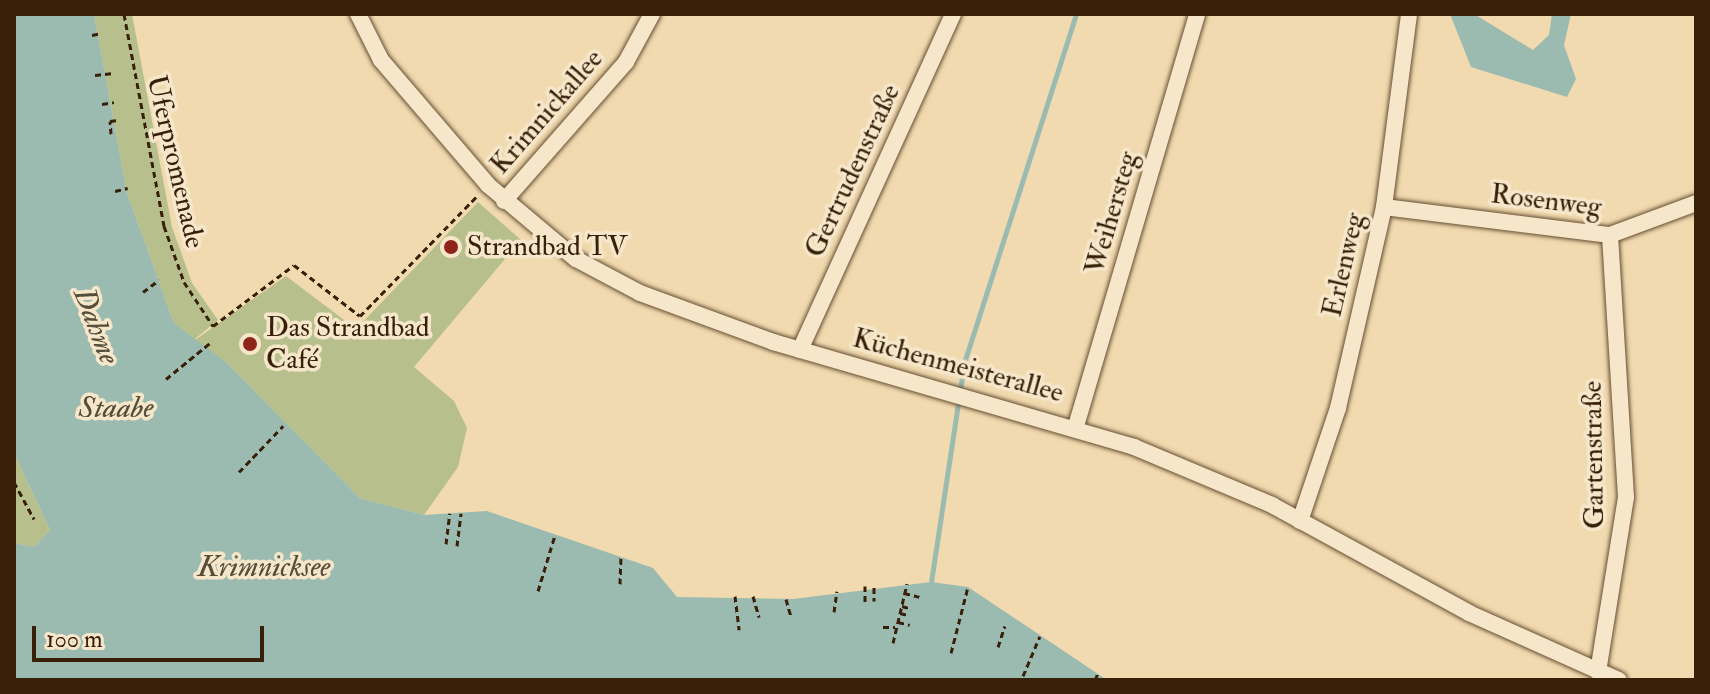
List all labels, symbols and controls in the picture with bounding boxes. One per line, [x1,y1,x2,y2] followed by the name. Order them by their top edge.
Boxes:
[484,43,610,181] street label: Krimnickallee
[139,72,211,252] street label: Uferpromenade
[798,79,908,263] street label: Gertrudenstraße
[1078,148,1146,278] street label: Weihersteg
[1489,178,1603,224] street label: Rosenweg
[1316,210,1372,320] street label: Erlenweg
[467,230,627,264] place label: Strandbad TV
[442,238,460,256] marker: Strandbad TV
[65,283,127,369] water label: Dahme
[266,311,430,377] place label: Das Strandbad Café
[849,322,1067,410] street label: Küchenmeisterallee
[241,335,259,353] marker: Das Strandbad Café
[1576,381,1612,529] street label: Gartenstraße
[79,390,153,426] water label: Staabe
[198,549,330,585] water label: Krimnicksee
[36,610,268,660] scale bar
[46,624,103,655] text: 100 m

